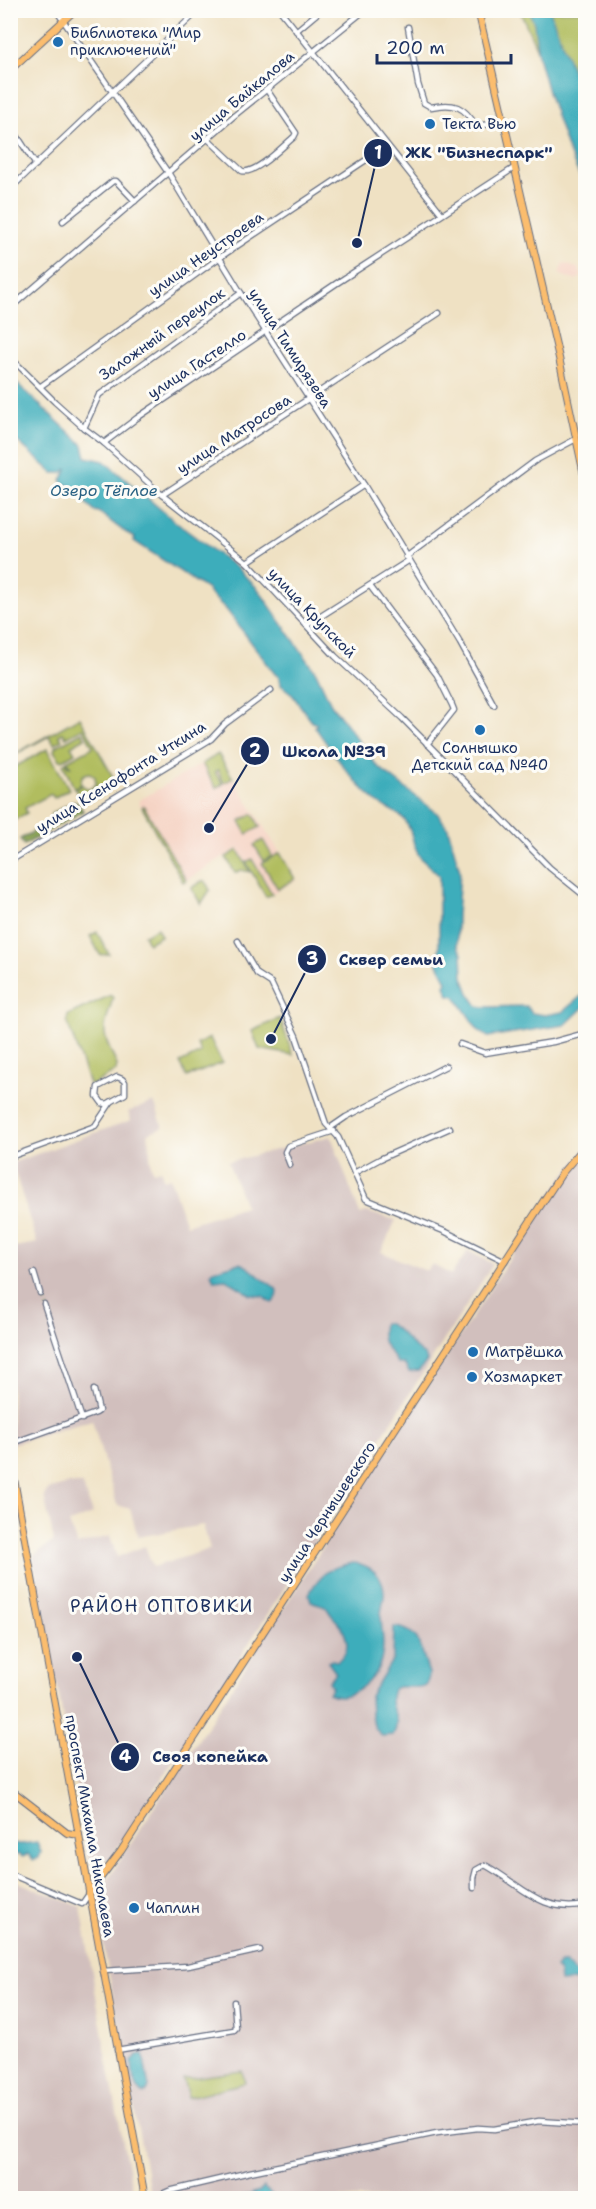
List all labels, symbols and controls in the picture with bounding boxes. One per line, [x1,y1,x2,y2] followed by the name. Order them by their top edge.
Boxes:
[70,23,201,60] place label: Библиотека "Мир приключений"
[377,27,510,65] scale bar
[51,35,65,49] marker: Библиотека "Мир приключений"
[386,36,445,60] text: 200 m
[185,46,299,146] street label: улица Байкалова
[442,114,516,134] place label: Текта Вью
[423,117,437,131] marker: Текта Вью
[363,136,564,170] callout: ЖК "Бизнеспарк"
[374,141,382,165] text: 1
[406,142,552,163] text: ЖК "Бизнеспарк"
[145,206,268,301] street label: улица Неустроева
[95,283,229,385] street label: Заложный переулок
[244,284,337,412] street label: улица Тимирязева
[144,325,250,403] street label: улица Гастелло
[173,389,296,478] street label: улица Матросова
[50,480,158,501] water label: Озеро Тёплое
[264,563,361,663] street label: улица Крупской
[32,716,210,838] street label: улица Ксенофонта Уткина
[473,723,487,737] marker: Солнышко Детский сад №40
[240,734,398,768] callout: Школа №39
[412,738,548,775] place label: Солнышко Детский сад №40
[249,739,262,763] text: 2
[282,741,386,762] text: Школа №39
[297,942,455,976] callout: Сквер семьи
[306,947,318,971] text: 3
[339,949,443,970] text: Сквер семьи
[485,1342,564,1362] place label: Матрёшка
[466,1345,480,1359] marker: Матрёшка
[484,1367,563,1387] place label: Хозмаркет
[465,1370,479,1384] marker: Хозмаркет
[274,1438,380,1586] street label: улица Чернышевского
[70,1594,254,1618] district label: РАЙОН ОПТОВИКИ
[61,1713,120,1940] street label: проспект Михаила Николаева
[110,1740,280,1774] callout: Своя копейка
[119,1745,132,1769] text: 4
[152,1746,268,1767] text: Своя копейка
[146,1898,200,1918] place label: Чаплин
[127,1901,141,1915] marker: Чаплин

